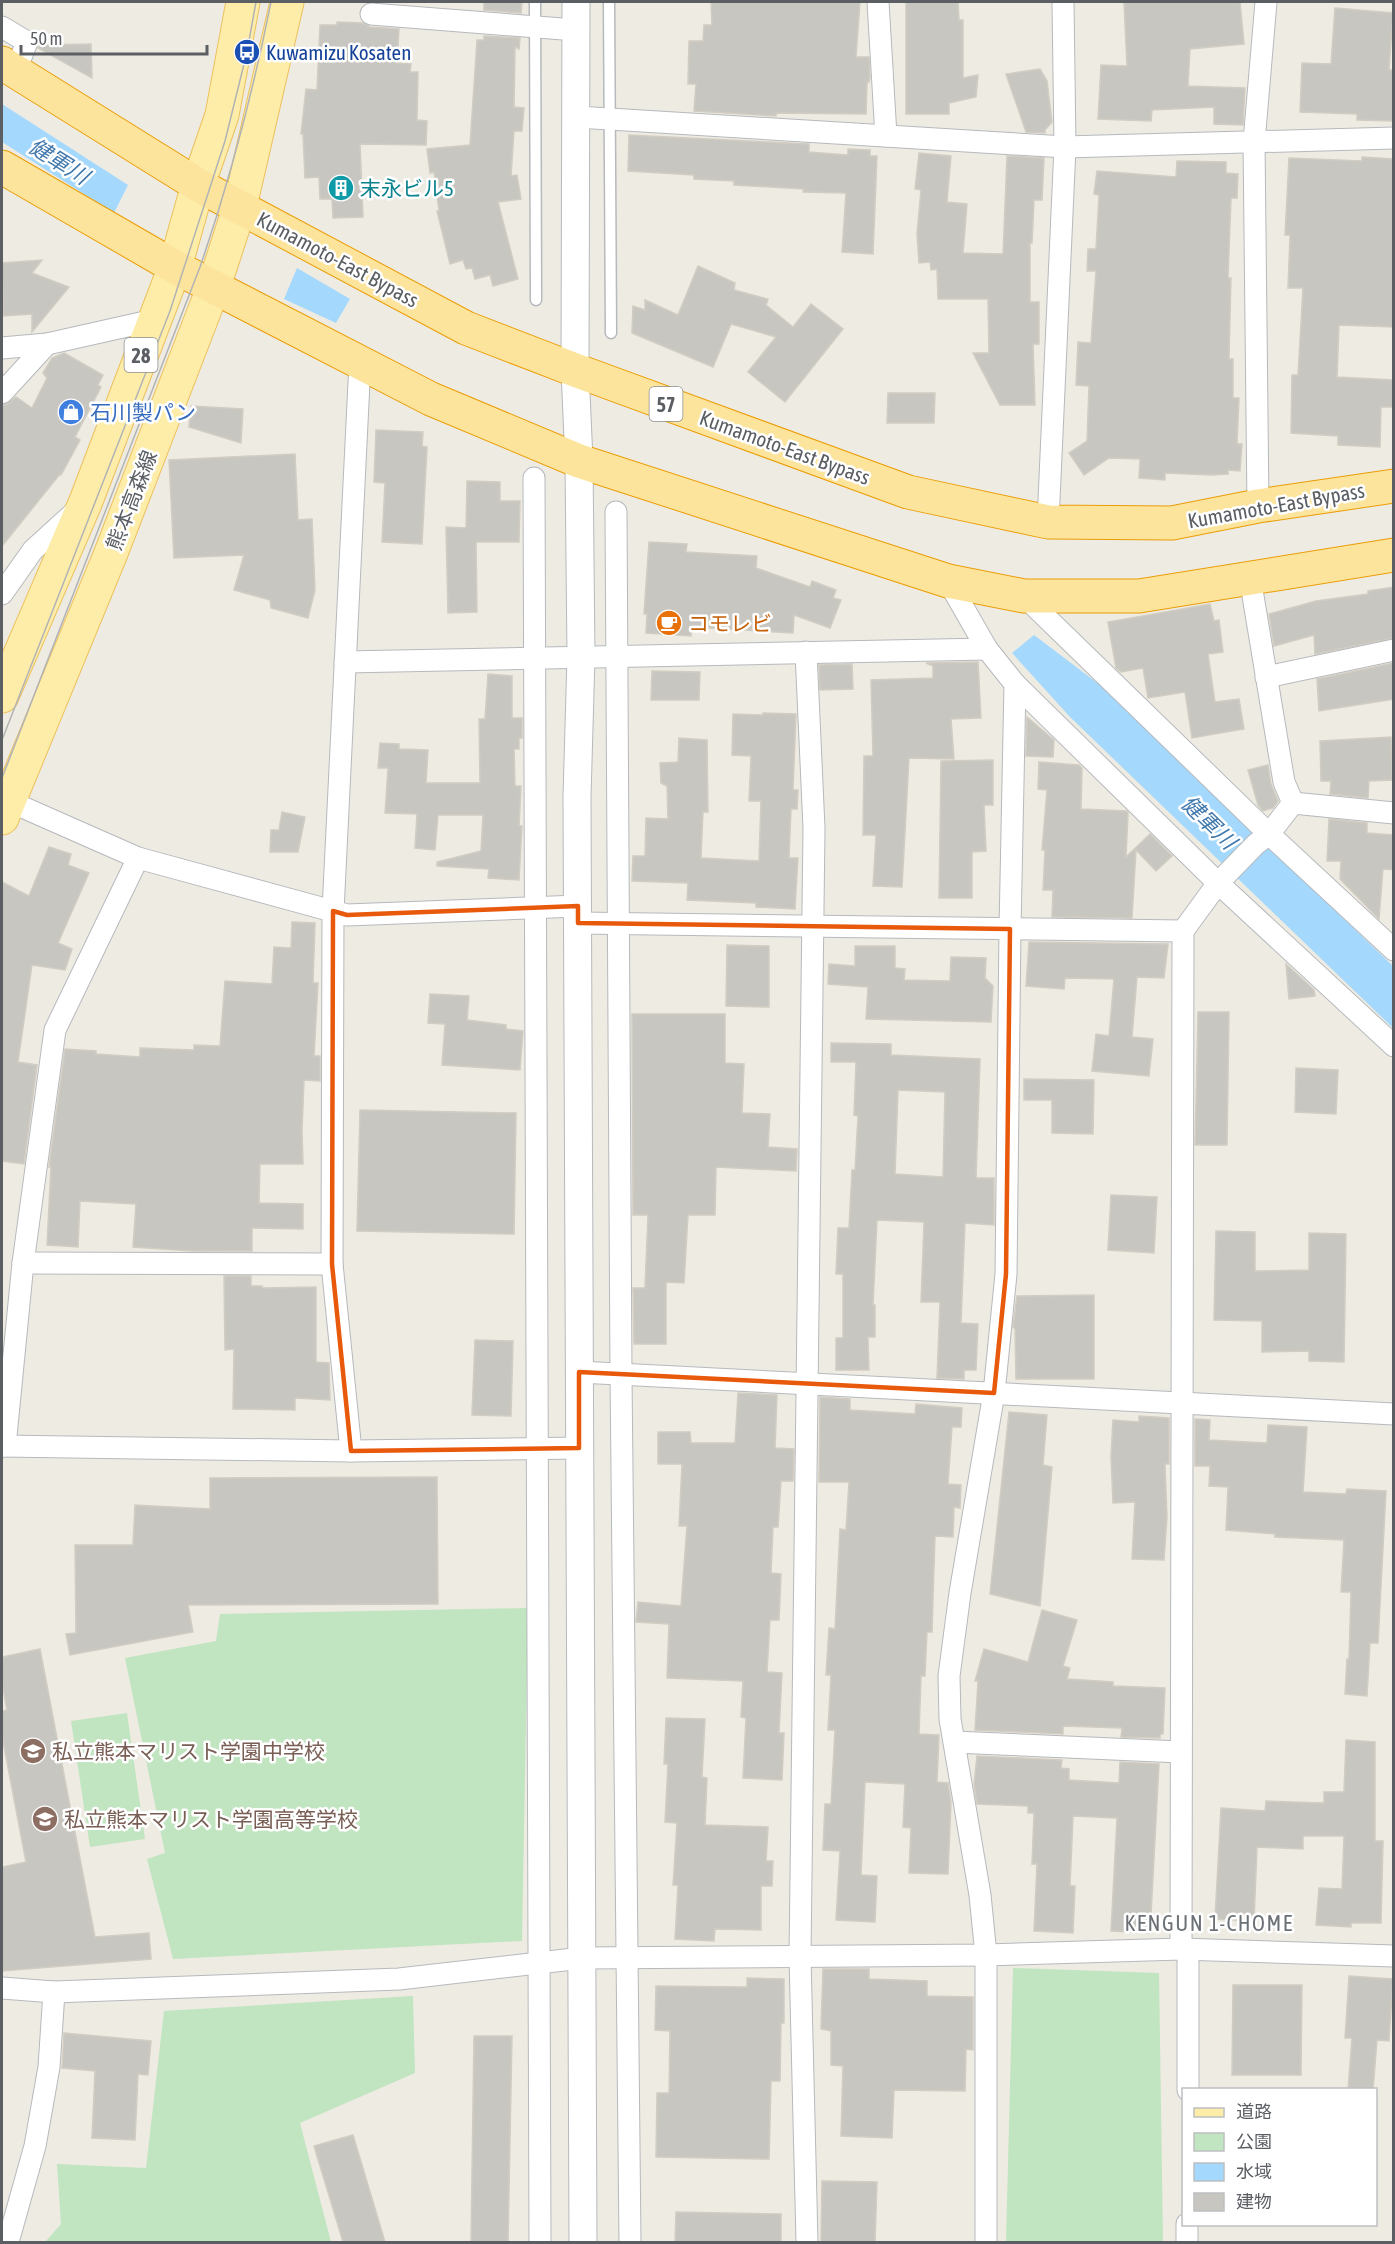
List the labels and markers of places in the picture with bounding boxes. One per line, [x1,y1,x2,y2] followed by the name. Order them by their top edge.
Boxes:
[232,37,262,67] bus stop icon: Kuwamizu Kosaten
[266,40,411,64] place label: Kuwamizu Kosaten
[326,173,356,203] building icon: 末永ビル5
[360,176,454,200] place label: 末永ビル5
[56,397,86,427] shop icon: 石川製パン
[90,400,196,424] place label: 石川製パン
[654,608,684,638] cafe icon: コモレビ
[688,611,772,635] place label: コモレビ
[18,1736,48,1766] school or university icon: 私立熊本マリスト学園中学校
[52,1739,325,1763] place label: 私立熊本マリスト学園中学校
[30,1804,60,1834] school or university icon: 私立熊本マリスト学園高等学校
[64,1807,358,1831] place label: 私立熊本マリスト学園高等学校

